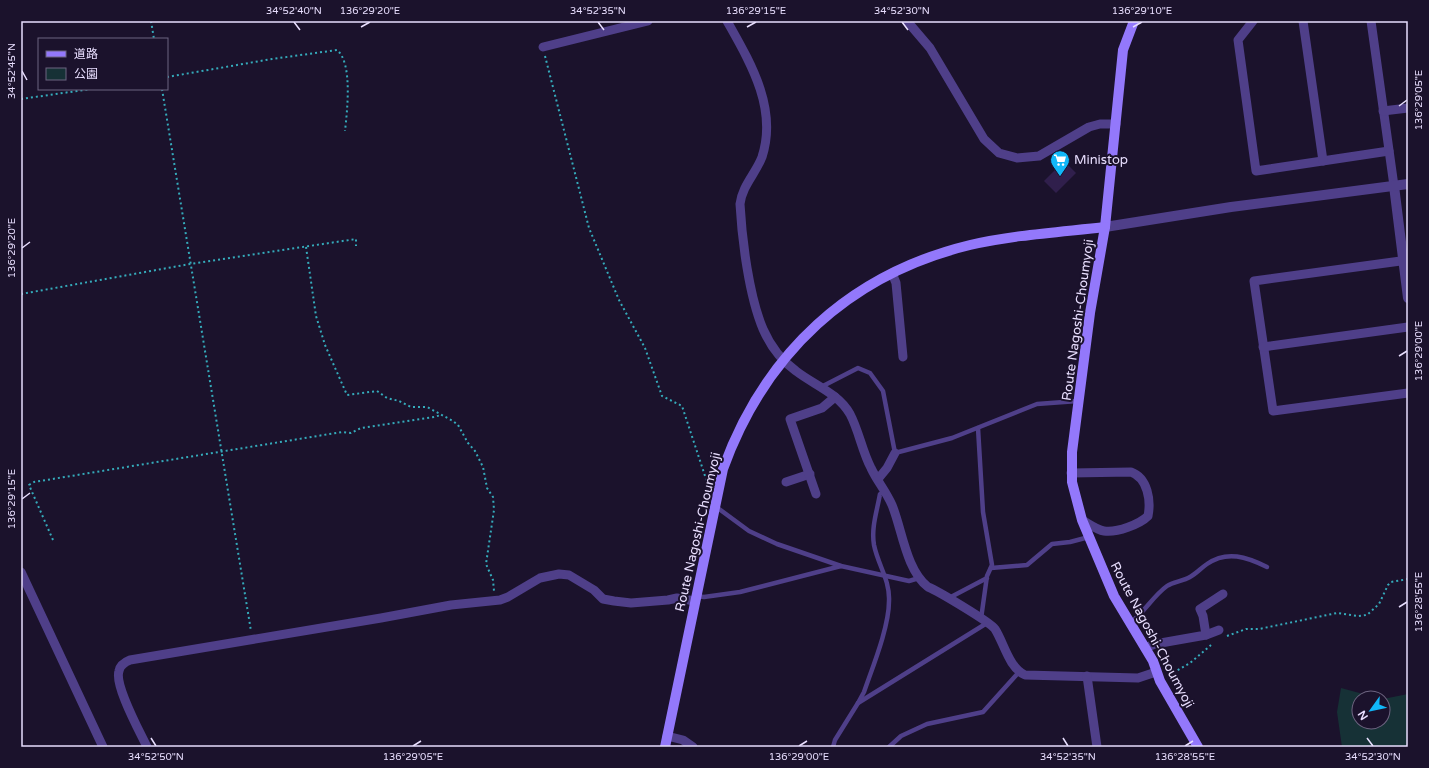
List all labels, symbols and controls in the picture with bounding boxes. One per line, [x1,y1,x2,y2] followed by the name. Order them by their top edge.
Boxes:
[266,5,322,17] text: 34°52'40"N
[340,5,400,17] text: 136°29'20"E
[570,5,626,17] text: 34°52'35"N
[726,5,786,17] text: 136°29'15"E
[874,5,930,17] text: 34°52'30"N
[1112,5,1172,17] text: 136°29'10"E
[38,38,168,90] legend
[6,43,18,99] text: 34°52'45"N
[74,47,98,61] text: 道路
[74,67,98,81] text: 公園
[1413,70,1425,130] text: 136°29'05"E
[1049,149,1071,177] supermarket icon: Ministop
[1074,152,1128,168] place label: Ministop
[6,218,18,278] text: 136°29'20"E
[1059,238,1097,402] street label: Route Nagoshi-Choumyoji
[1413,321,1425,381] text: 136°29'00"E
[672,451,724,613] street label: Route Nagoshi-Choumyoji
[6,469,18,529] text: 136°29'15"E
[1107,559,1197,711] street label: Route Nagoshi-Choumyoji
[1413,572,1425,632] text: 136°28'55"E
[1351,690,1391,730] north arrow
[1355,708,1371,722] text: N
[128,751,184,763] text: 34°52'50"N
[383,751,443,763] text: 136°29'05"E
[769,751,829,763] text: 136°29'00"E
[1040,751,1096,763] text: 34°52'35"N
[1155,751,1215,763] text: 136°28'55"E
[1345,751,1401,763] text: 34°52'30"N

